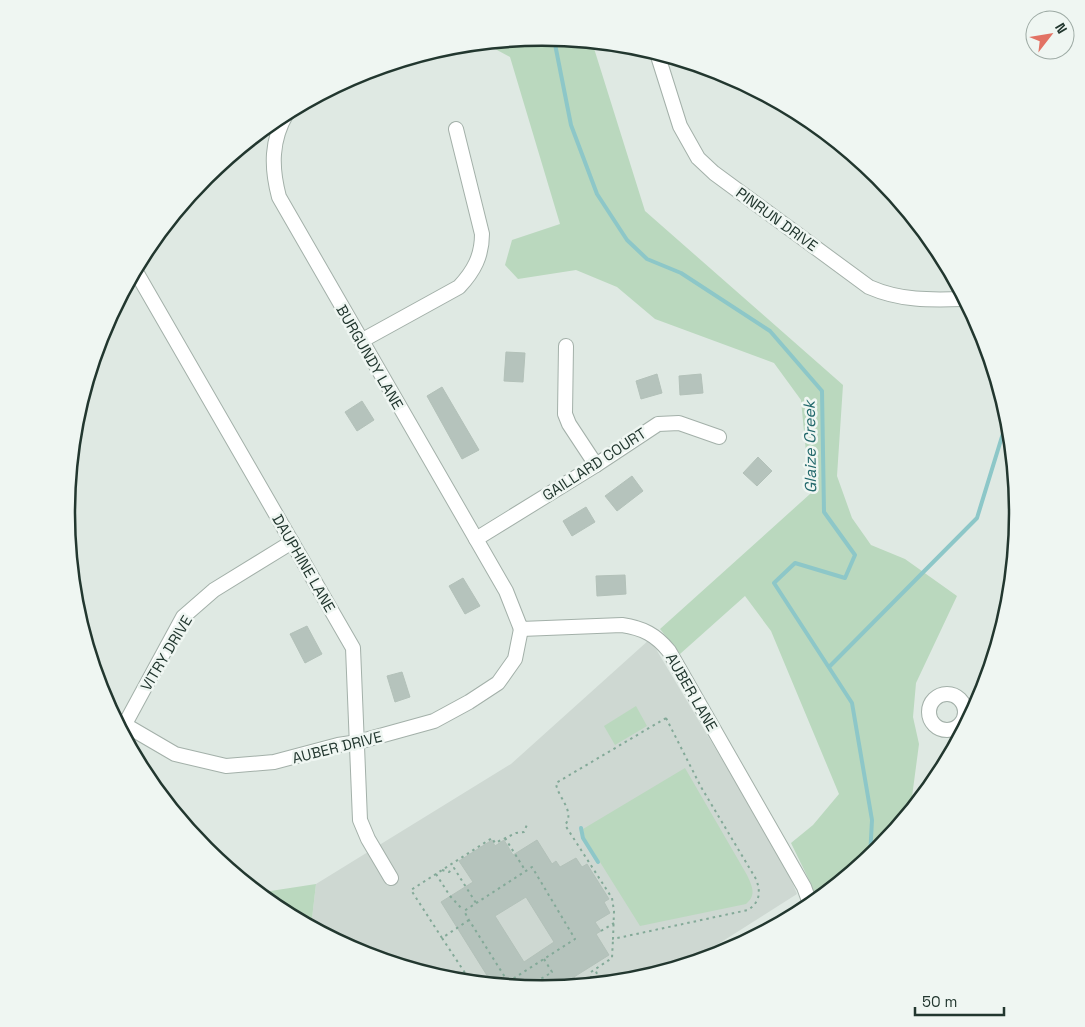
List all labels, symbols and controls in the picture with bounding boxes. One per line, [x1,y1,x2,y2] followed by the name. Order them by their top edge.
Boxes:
[1025,10,1075,60] north arrow
[1051,20,1071,37] text: N
[732,183,822,255] street label: PINRUN DRIVE
[332,301,408,413] street label: BURGUNDY LANE
[799,398,821,494] water label: Glaize Creek
[539,423,650,505] street label: GAILLARD COURT
[268,511,340,615] street label: DAUPHINE LANE
[136,612,196,694] street label: VITRY DRIVE
[662,650,722,734] street label: AUBER LANE
[290,727,384,767] street label: AUBER DRIVE
[915,984,1004,1016] scale bar
[922,992,957,1011] text: 50 m

